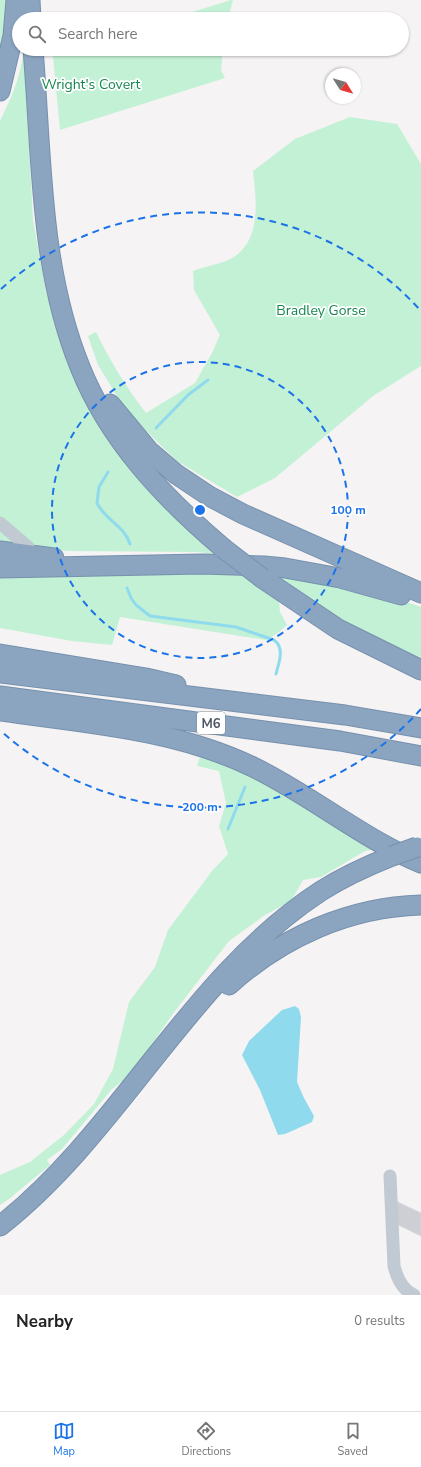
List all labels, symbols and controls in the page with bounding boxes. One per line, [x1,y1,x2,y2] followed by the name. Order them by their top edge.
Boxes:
[12,12,409,56] search box
[26,23,48,45] icon: search
[58,24,138,44] text: Search here
[325,68,361,104] north arrow
[42,75,141,94] park label: Wright's Covert
[276,301,366,320] park label: Bradley Gorse
[330,502,366,518] text: 100 m
[193,503,207,517] centre of rings
[197,712,225,734] road number: M6
[182,799,218,815] text: 200 m
[16,1310,73,1333] text: Nearby
[354,1312,405,1330] text: 0 results
[53,1420,75,1459] tab: Map
[181,1420,231,1459] tab: Directions
[337,1420,368,1459] tab: Saved

